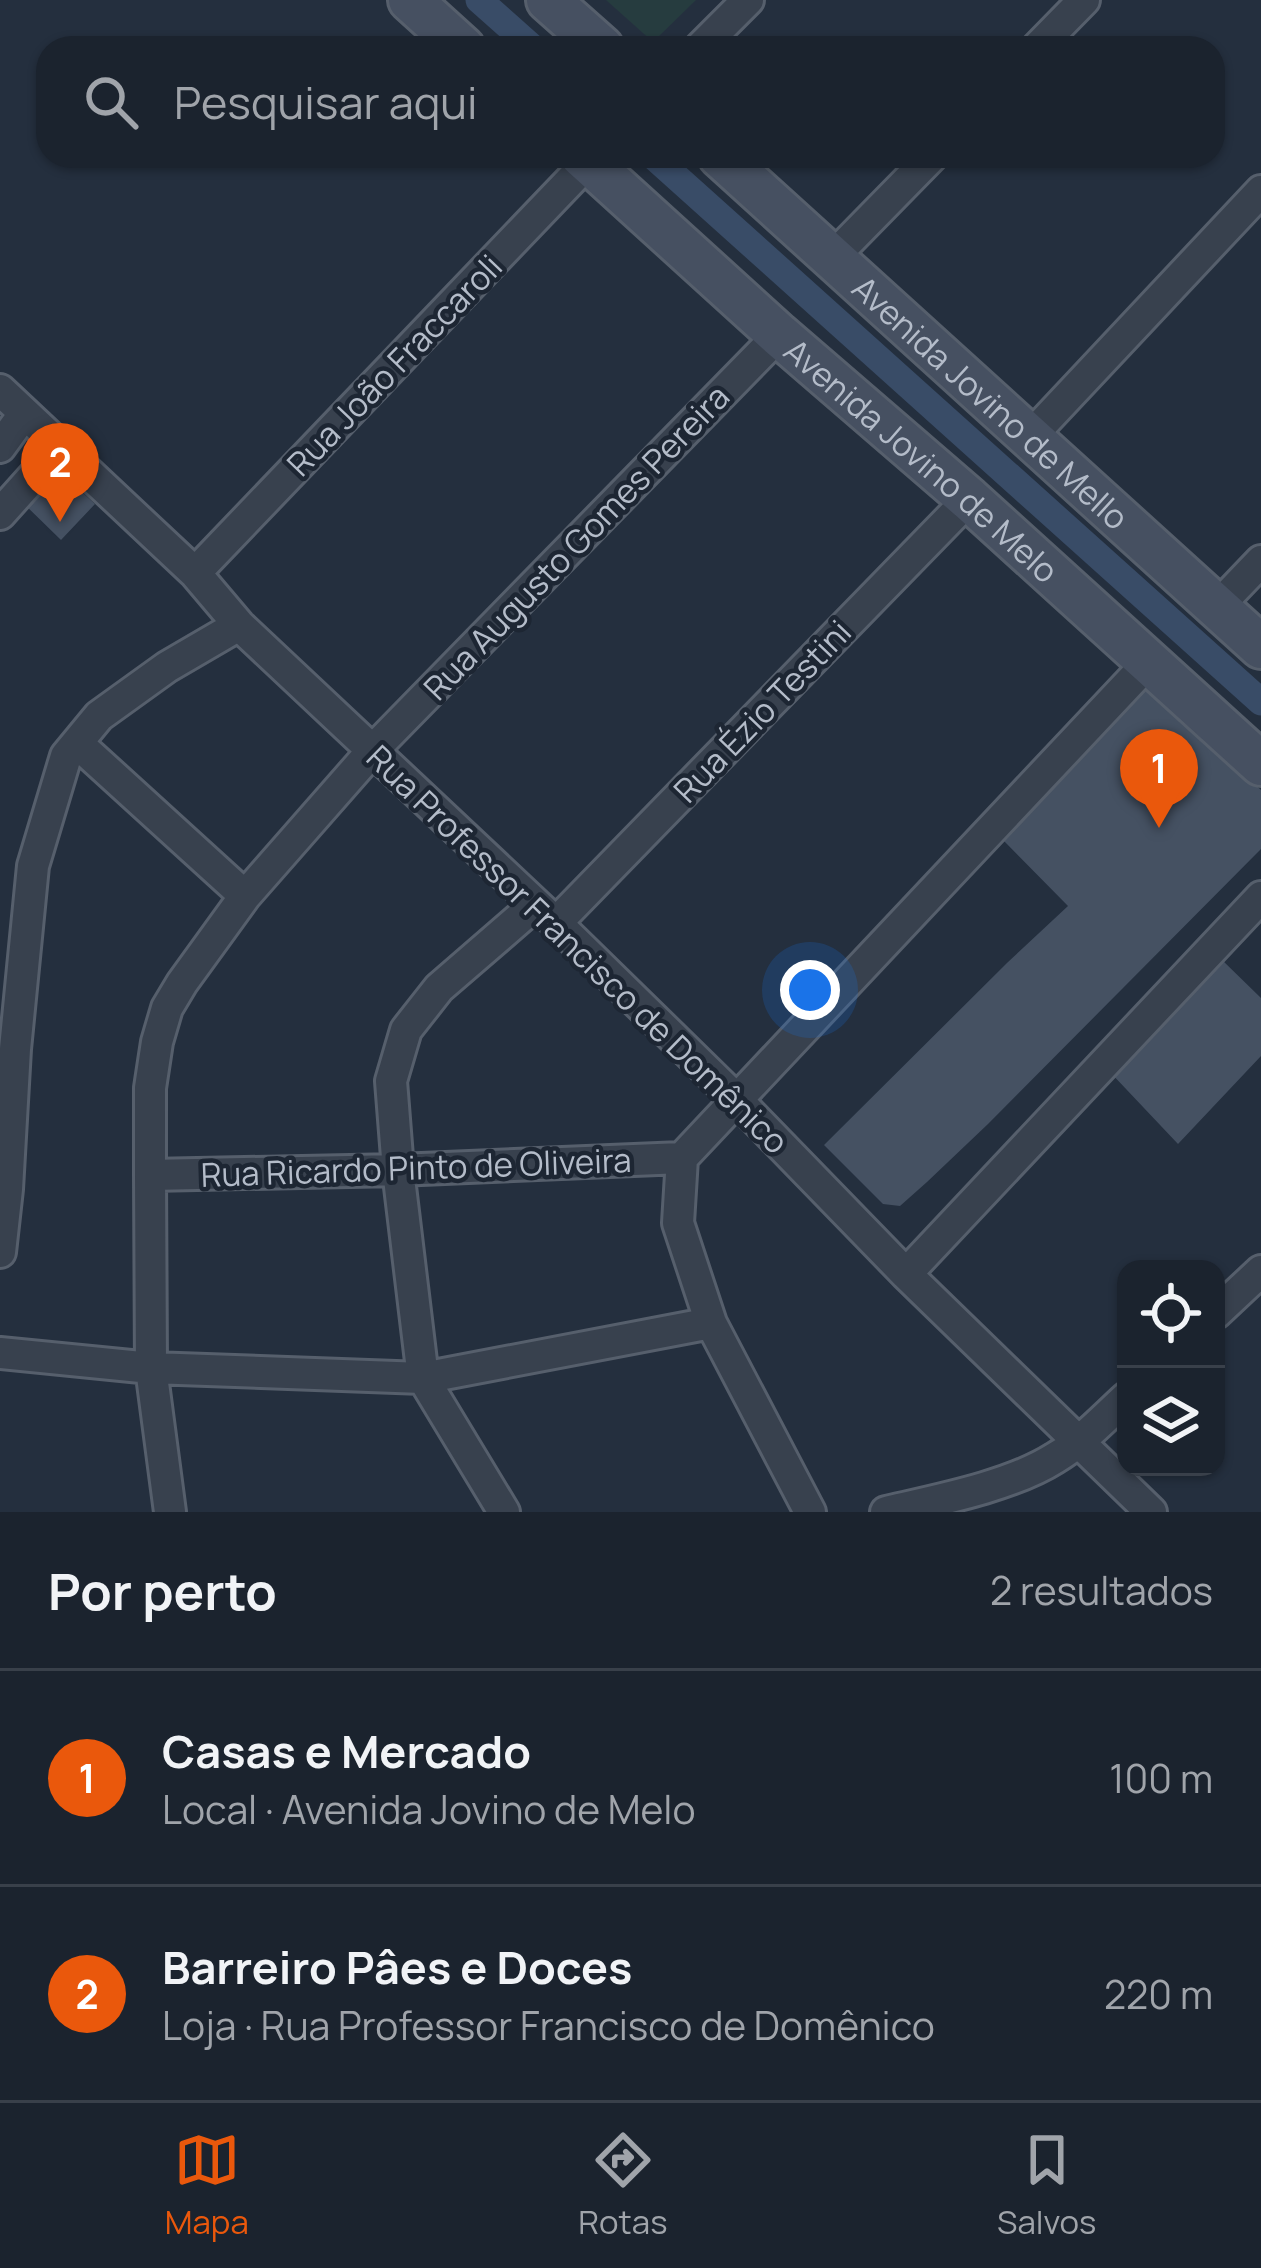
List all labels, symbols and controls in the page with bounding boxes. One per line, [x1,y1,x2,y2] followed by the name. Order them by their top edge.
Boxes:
[36,36,1225,168] search box
[78,69,144,135] icon: search
[174,71,478,133] text: Pesquisar aqui
[277,245,511,485] street label: Rua João Fraccaroli
[843,265,1139,539] street label: Avenida Jovino de Mello
[775,328,1069,592] street label: Avenida Jovino de Melo
[413,375,739,709] street label: Rua Augusto Gomes Pereira
[21,423,99,522] pin: 2
[663,610,861,812] street label: Rua Ézio Testini
[1120,729,1198,828] pin: 1
[357,735,799,1163] street label: Rua Professor Francisco de Domênico
[780,960,840,1020] your location
[200,1137,632,1197] street label: Rua Ricardo Pinto de Oliveira
[1117,1260,1225,1476] map controls
[1117,1260,1225,1368] button: locate
[1117,1368,1225,1476] button: layers
[48,1556,277,1625] text: Por perto
[990,1563,1213,1617] text: 2 resultados
[162,1720,531,1782] text: Casas e Mercado
[78,1751,96,1805] text: 1
[1109,1751,1213,1805] text: 100 m
[162,1782,696,1836] text: Local · Avenida Jovino de Melo
[162,1936,632,1998] text: Barreiro Pâes e Doces
[75,1967,99,2021] text: 2
[1104,1967,1213,2021] text: 220 m
[162,1998,935,2052] text: Loja · Rua Professor Francisco de Domênico
[165,2127,249,2244] tab: Mapa
[578,2127,667,2244] tab: Rotas
[997,2127,1096,2244] tab: Salvos

